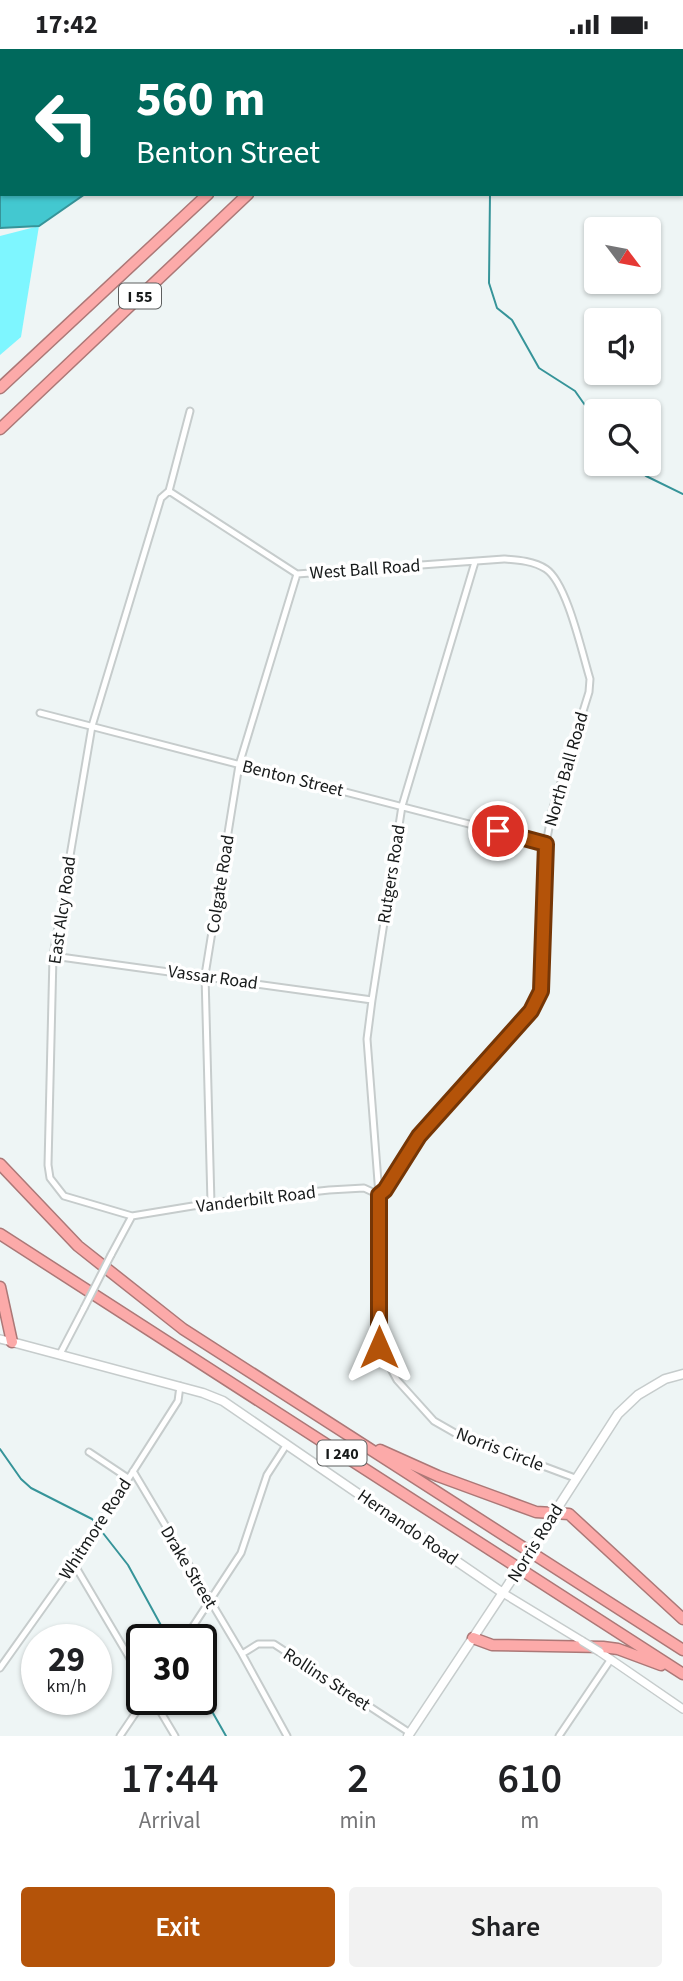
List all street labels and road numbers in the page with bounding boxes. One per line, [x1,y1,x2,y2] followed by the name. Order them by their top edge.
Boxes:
[119,283,161,309] road number: I 55
[309,553,421,586] street label: West Ball Road
[538,709,595,829] street label: North Ball Road
[240,754,346,803] street label: Benton Street
[371,823,412,925] street label: Rutgers Road
[200,833,241,935] street label: Colgate Road
[43,854,82,966] street label: East Alcy Road
[166,959,260,996] street label: Vassar Road
[195,1180,317,1219] street label: Vanderbilt Road
[452,1421,547,1478] street label: Norris Circle
[318,1441,366,1465] road number: I 240
[53,1474,138,1585] street label: Whitmore Road
[352,1483,463,1571] street label: Hernando Road
[501,1499,569,1587] street label: Norris Road
[154,1521,223,1613] street label: Drake Street
[278,1642,375,1717] street label: Rollins Street

